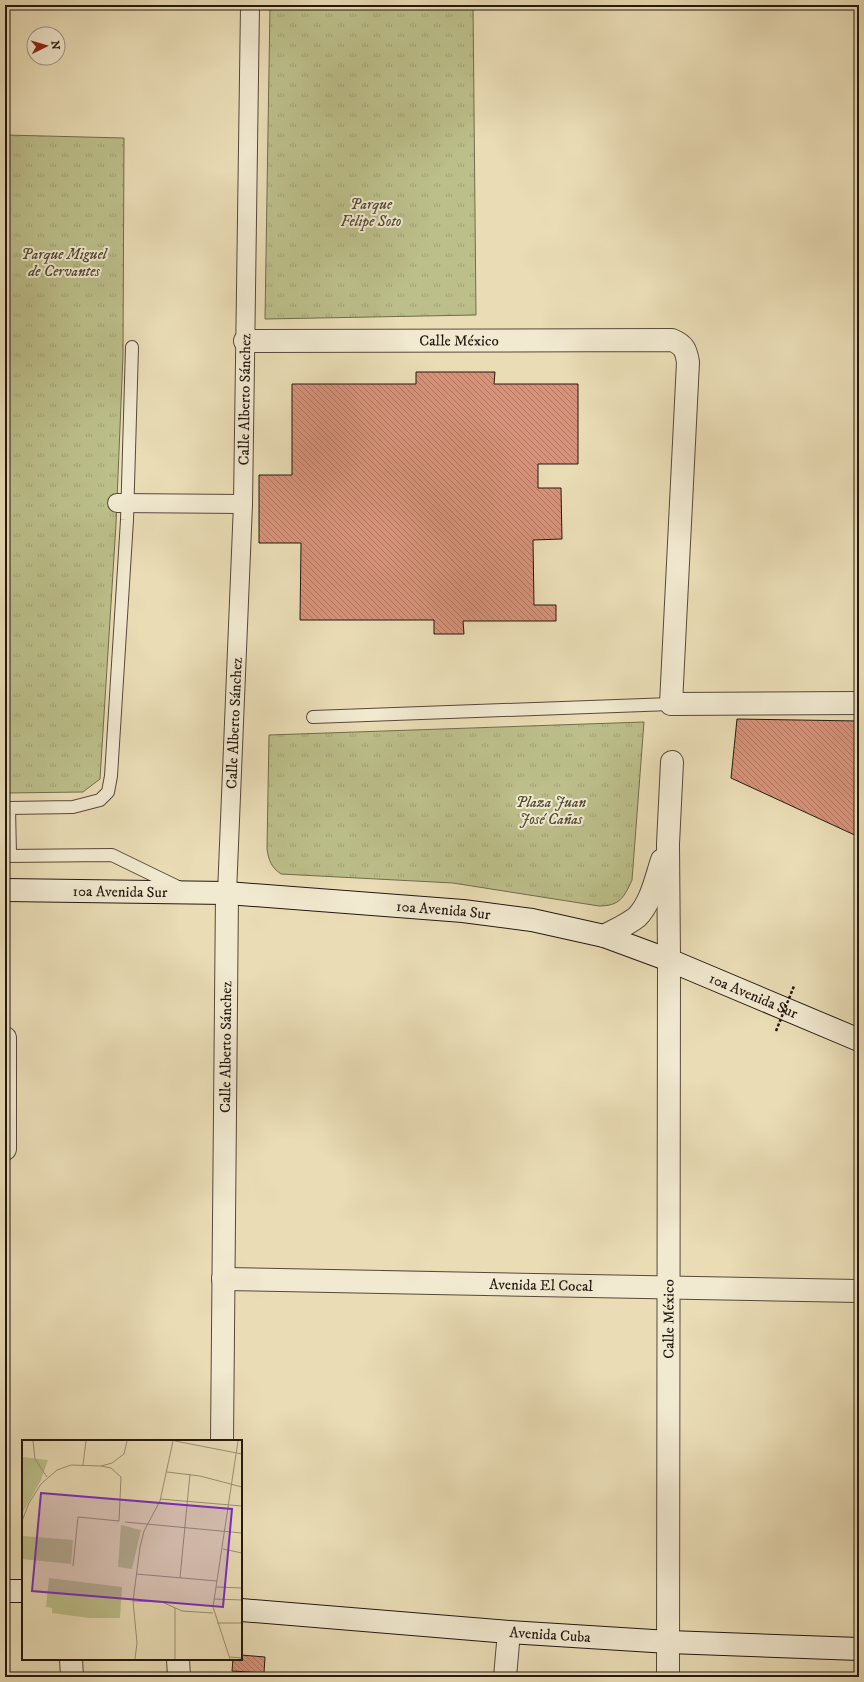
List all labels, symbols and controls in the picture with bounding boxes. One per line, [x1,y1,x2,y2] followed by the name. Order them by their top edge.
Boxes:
[26,26,66,66] north arrow
[48,40,62,50] text: N
[341,195,402,231] park label: Parque Felipe Soto
[21,245,109,281] park label: Parque Miguel de Cervantes
[419,331,499,350] street label: Calle México
[234,333,255,465] street label: Calle Alberto Sánchez
[222,656,246,790] street label: Calle Alberto Sánchez
[516,793,587,829] park label: Plaza Juan José Cañas
[73,881,168,902] street label: 10a Avenida Sur
[395,896,492,924] street label: 10a Avenida Sur
[706,968,801,1023] street label: 10a Avenida Sur
[215,980,236,1113] street label: Calle Alberto Sánchez
[489,1275,594,1295] street label: Avenida El Cocal
[659,1279,678,1359] street label: Calle México
[22,1440,242,1660] inset map
[509,1623,592,1647] street label: Avenida Cuba

